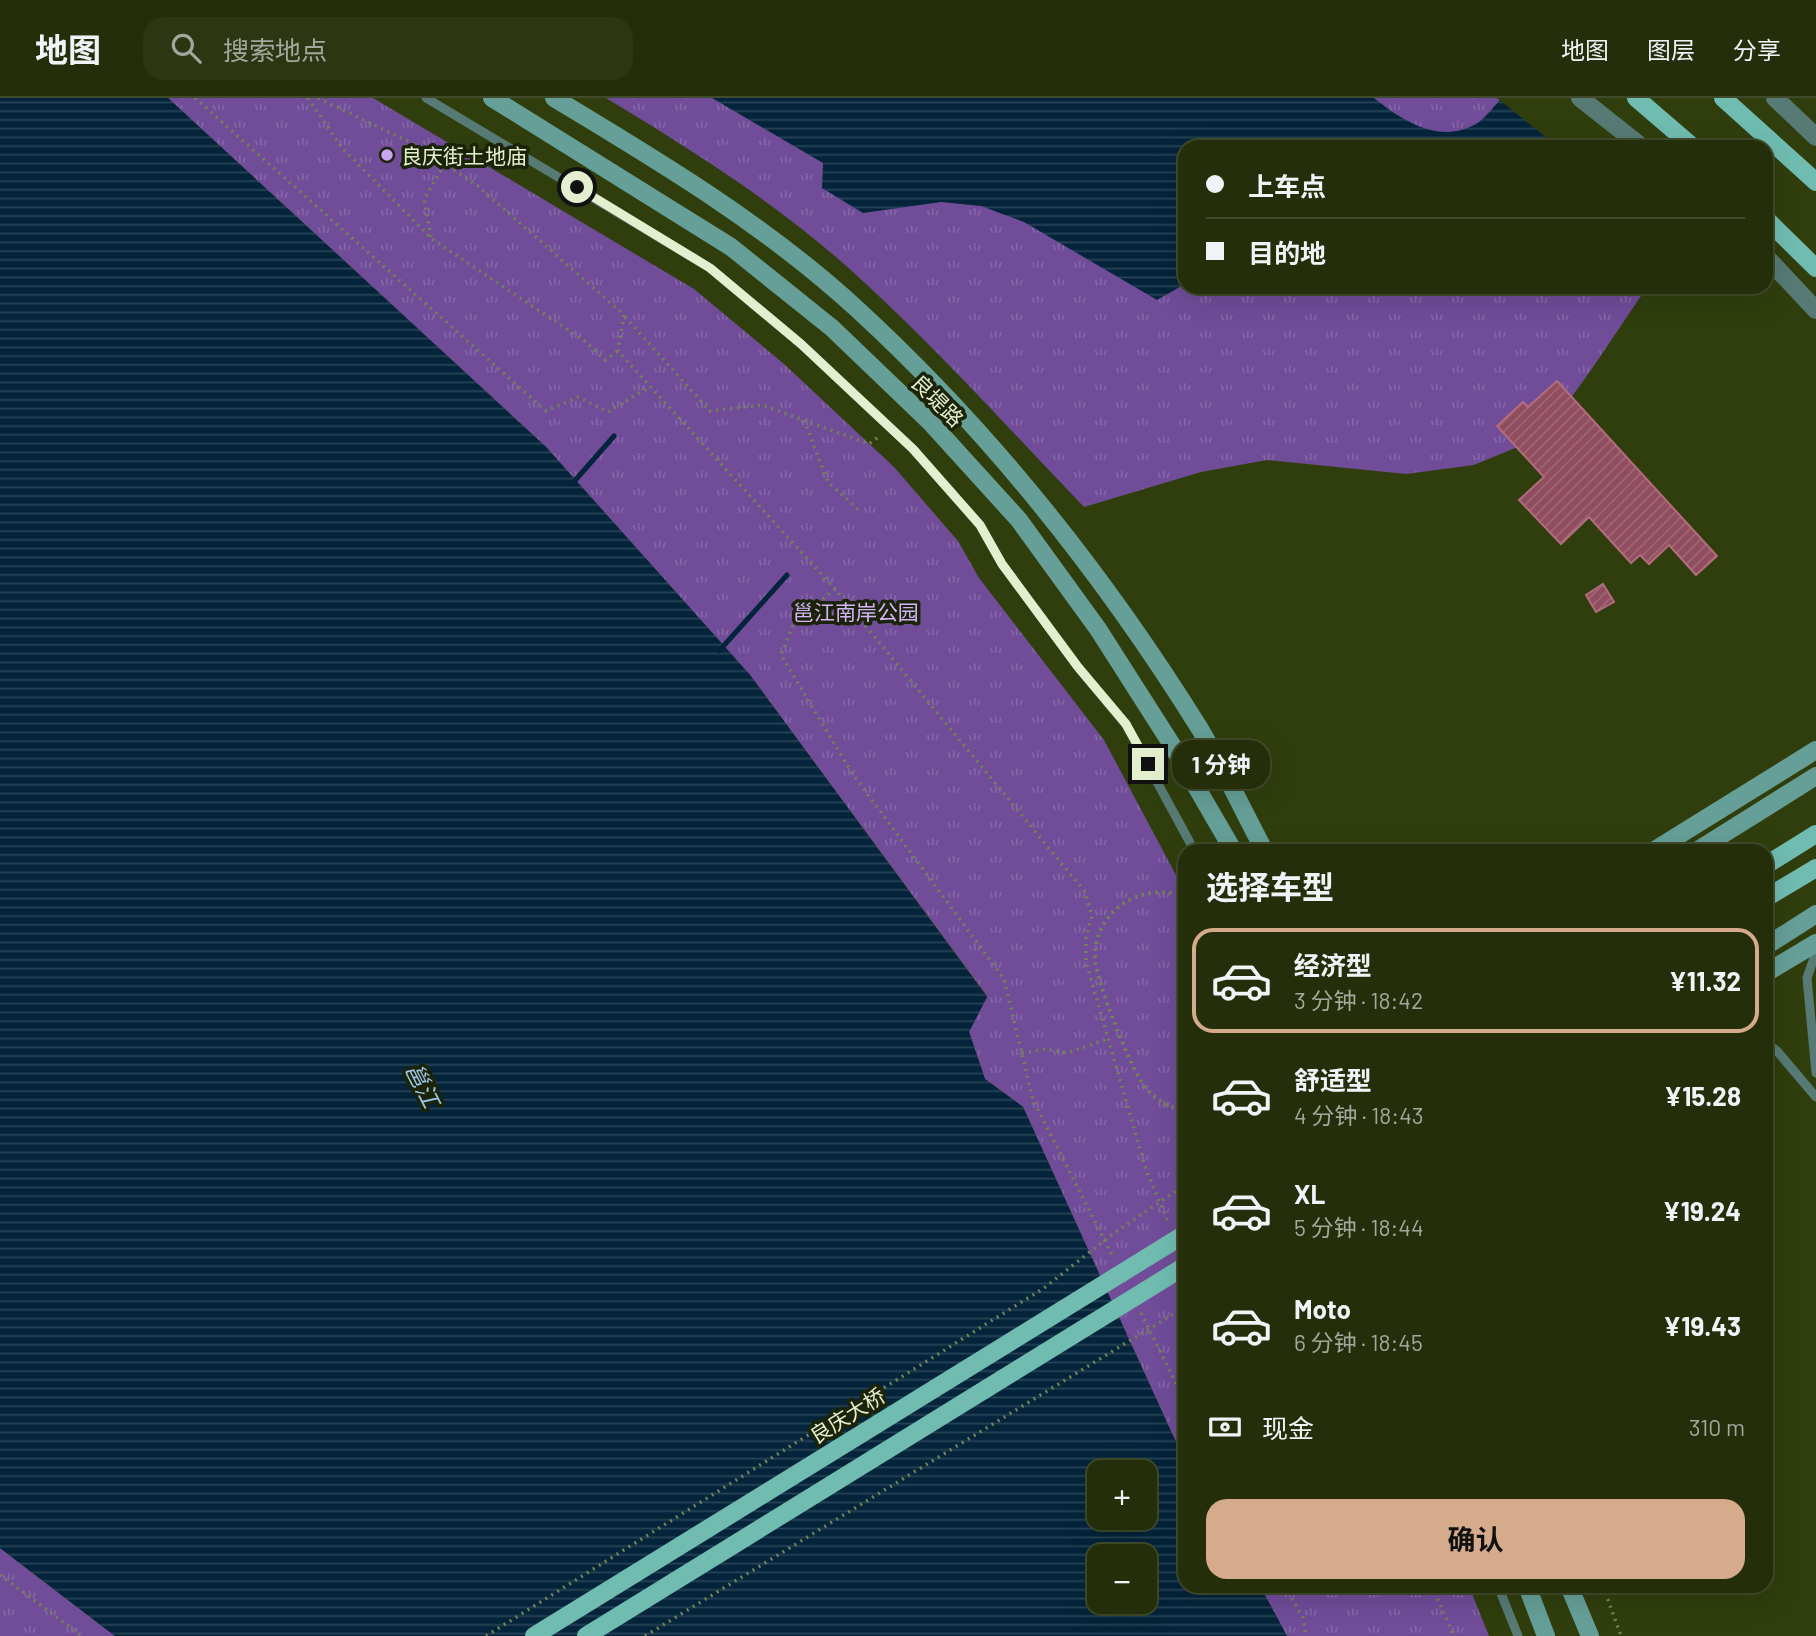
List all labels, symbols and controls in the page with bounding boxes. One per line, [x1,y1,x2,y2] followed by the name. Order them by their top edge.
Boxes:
[143,17,633,80] search box
[35,29,101,69] text: 地图
[167,29,205,67] icon: search
[223,34,327,65] text: 搜索地点
[1561,35,1609,64] text: 地图
[1647,35,1695,64] text: 图层
[1733,35,1781,64] text: 分享
[401,143,527,168] place label: 良庆街土地庙
[379,147,395,163] marker: 良庆街土地庙
[1248,170,1326,201] text: 上车点
[561,171,593,203] route start
[1248,237,1326,268] text: 目的地
[907,369,969,431] street label: 良堤路
[793,599,919,624] park label: 邕江南岸公园
[1172,740,1270,788] callout: 1 分钟
[1132,748,1164,780] route end
[1192,750,1250,778] text: 1 分钟
[1206,867,1334,905] text: 选择车型
[1210,949,1273,1012] icon: car
[1294,949,1372,980] text: 经济型
[1669,965,1741,996] text: ¥11.32
[1294,986,1423,1014] text: 3 分钟 · 18:42
[400,1058,447,1115] water label: 邕江
[1210,1064,1273,1127] icon: car
[1294,1064,1372,1095] text: 舒适型
[1664,1080,1741,1111] text: ¥15.28
[1294,1101,1424,1129] text: 4 分钟 · 18:43
[1294,1178,1325,1209] text: XL
[1210,1179,1273,1242] icon: car
[1663,1195,1741,1226] text: ¥19.24
[1294,1213,1424,1241] text: 5 分钟 · 18:44
[1294,1293,1351,1324] text: Moto
[1210,1294,1273,1357] icon: car
[1663,1310,1741,1341] text: ¥19.43
[1294,1328,1423,1356] text: 6 分钟 · 18:45
[805,1382,889,1448] street label: 良庆大桥
[1206,1408,1244,1446] icon: cash
[1262,1412,1314,1443] text: 现金
[1689,1413,1745,1441] text: 310 m
[1087,1460,1157,1614] map controls
[1087,1460,1157,1530] button: +
[1206,1499,1745,1579] button: 确认
[1087,1544,1157,1614] button: −

